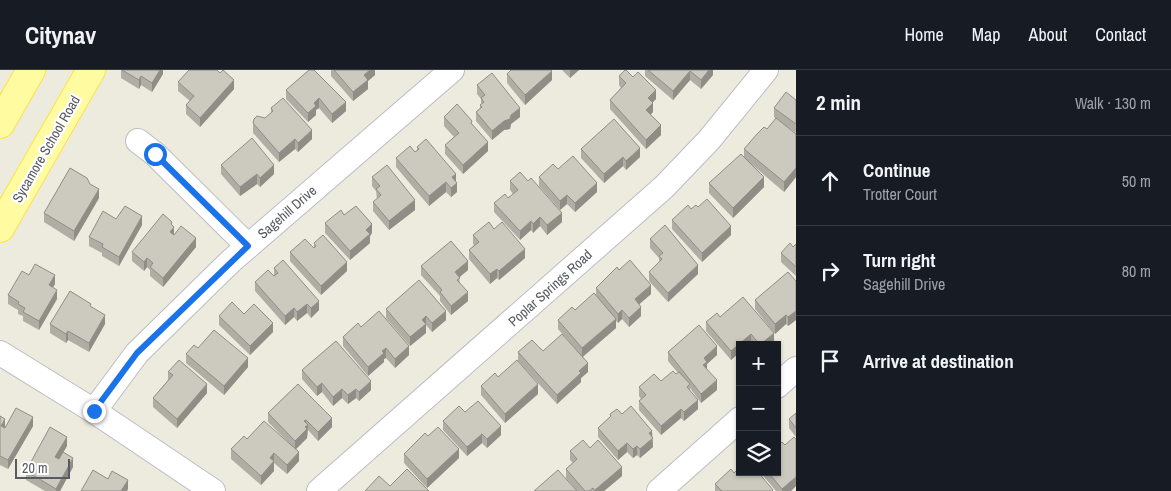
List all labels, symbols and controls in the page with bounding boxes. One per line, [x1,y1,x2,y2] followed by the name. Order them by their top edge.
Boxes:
[25,19,96,51] text: Citynav
[904,22,944,47] text: Home
[972,22,1001,47] text: Map
[1029,22,1067,47] text: About
[1095,22,1146,47] text: Contact
[816,88,861,117] text: 2 min
[8,92,84,206] street label: Sycamore School Road
[1075,92,1151,114] text: Walk · 130 m
[144,143,167,166] route start
[863,157,931,183] text: Continue
[816,167,844,195] icon: ahead
[1122,170,1151,192] text: 50 m
[254,182,320,242] street label: Sagehill Drive
[863,183,937,205] text: Trotter Court
[504,246,596,330] street label: Poplar Springs Road
[863,247,935,273] text: Turn right
[816,257,844,285] icon: right
[1122,260,1151,282] text: 80 m
[863,273,945,295] text: Sagehill Drive
[736,341,781,476] map controls
[736,341,781,386] button: +
[816,347,844,375] icon: arrive
[863,348,1014,374] text: Arrive at destination
[736,386,781,431] button: −
[83,400,106,423] route end
[736,431,781,476] button: layers
[15,456,70,479] scale bar
[22,459,48,477] text: 20 m

